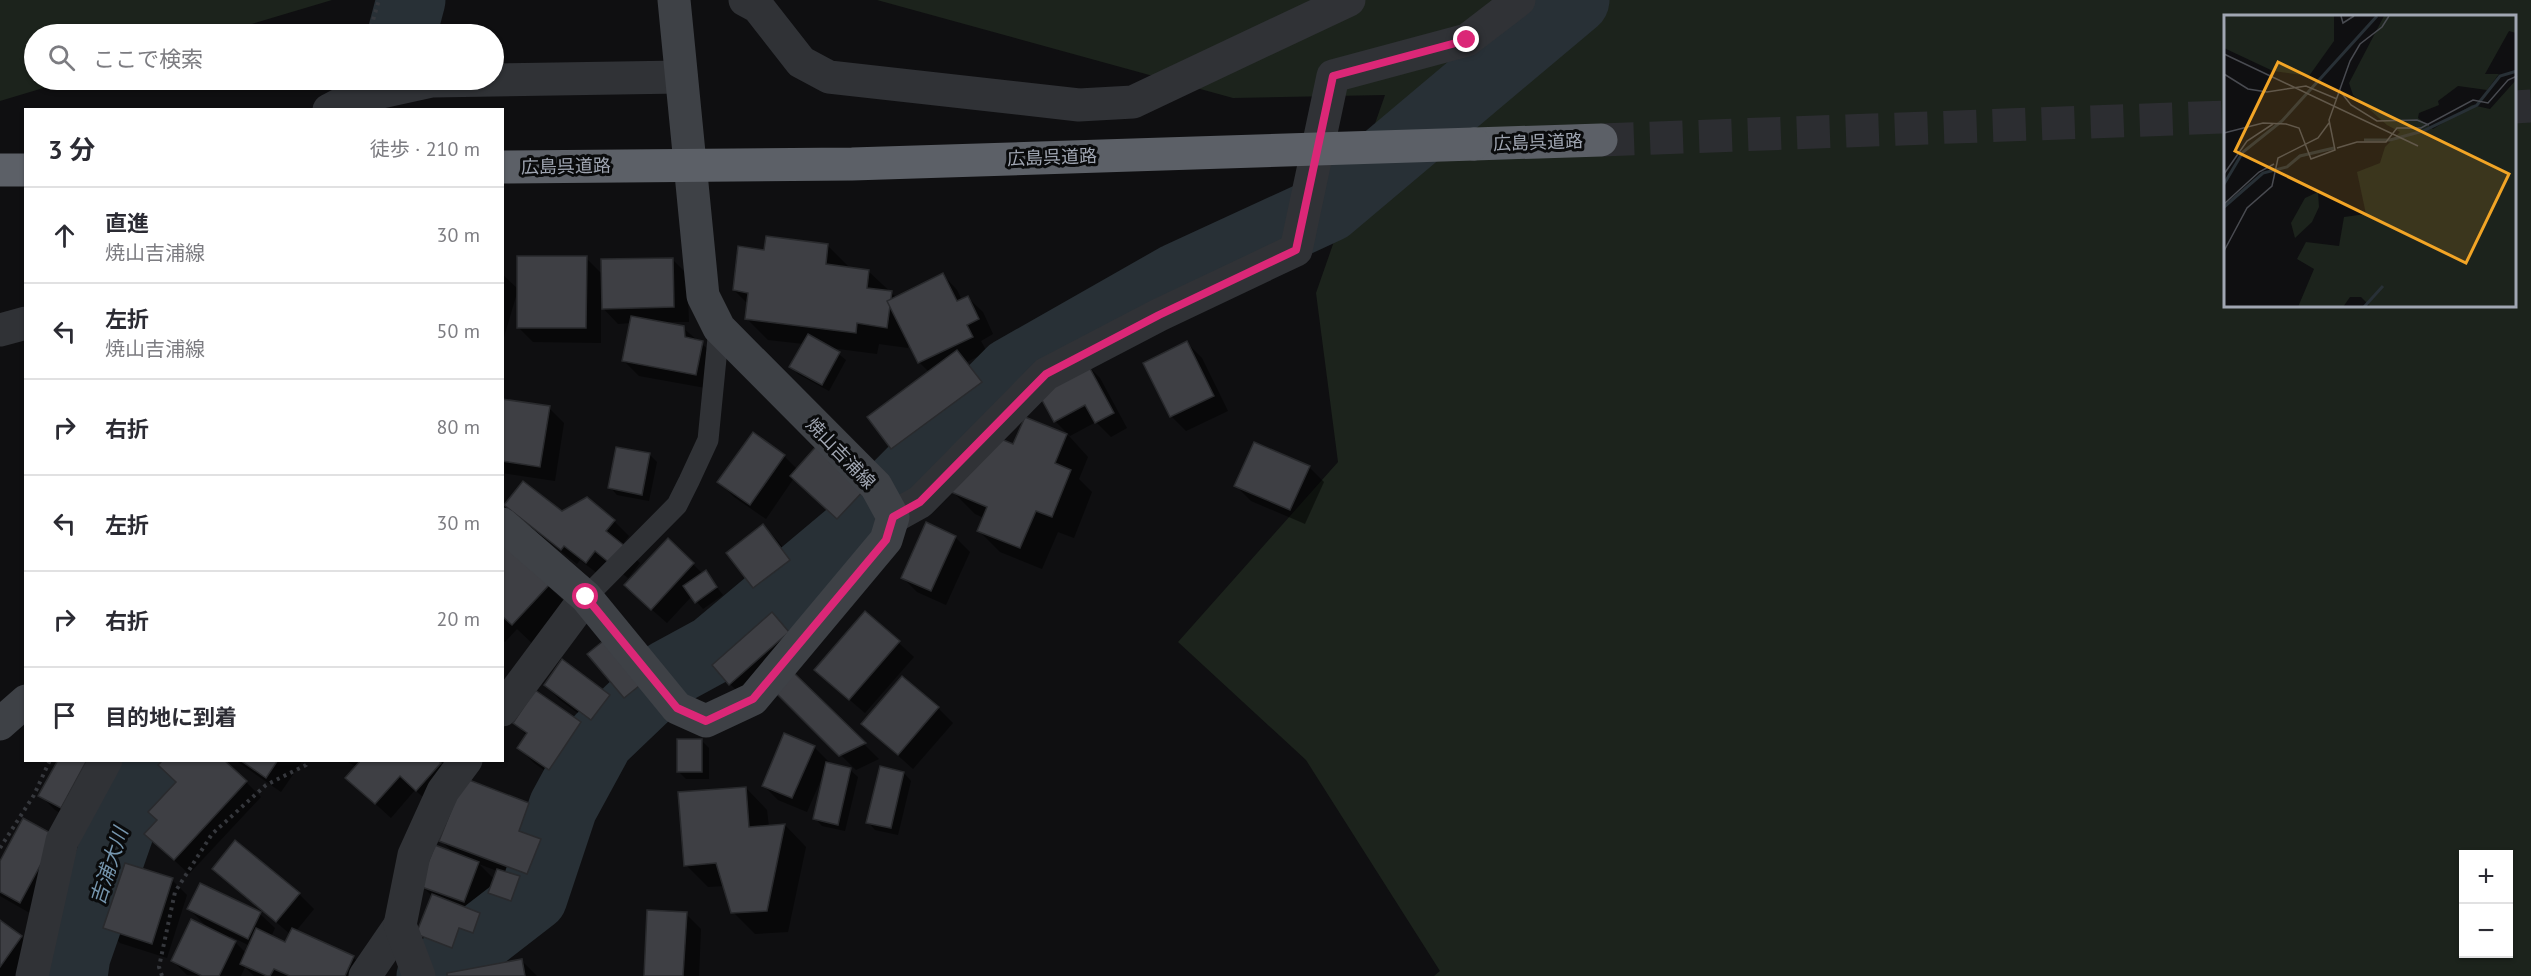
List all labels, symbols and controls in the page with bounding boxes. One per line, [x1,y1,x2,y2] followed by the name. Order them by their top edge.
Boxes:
[2224,15,2516,308] inset map
[24,24,504,90] search box
[1453,26,1479,52] route end
[45,41,78,74] icon: search
[93,45,203,73] text: ここで検索
[1493,129,1583,155] street label: 広島呉道路
[48,133,95,166] text: 3 分
[370,136,480,162] text: 徒歩 · 210 m
[1007,144,1097,170] street label: 広島呉道路
[521,154,611,178] street label: 広島呉道路
[105,209,149,237] text: 直進
[48,219,81,252] icon: ahead
[437,222,480,248] text: 30 m
[105,240,205,266] text: 焼山吉浦線
[105,305,149,333] text: 左折
[48,315,81,348] icon: left
[437,318,480,344] text: 50 m
[105,336,205,362] text: 焼山吉浦線
[48,411,81,444] icon: right
[801,413,881,493] street label: 焼山吉浦線
[437,414,480,440] text: 80 m
[105,415,149,443] text: 右折
[48,507,81,540] icon: left
[437,510,480,536] text: 30 m
[105,511,149,539] text: 左折
[572,583,598,609] route start
[48,603,81,636] icon: right
[437,606,480,632] text: 20 m
[105,607,149,635] text: 右折
[48,699,81,732] icon: arrive
[105,703,237,731] text: 目的地に到着
[84,822,134,908] water label: 吉浦大川
[2459,850,2513,958] map controls
[2459,850,2513,904] button: +
[2459,904,2513,958] button: −

